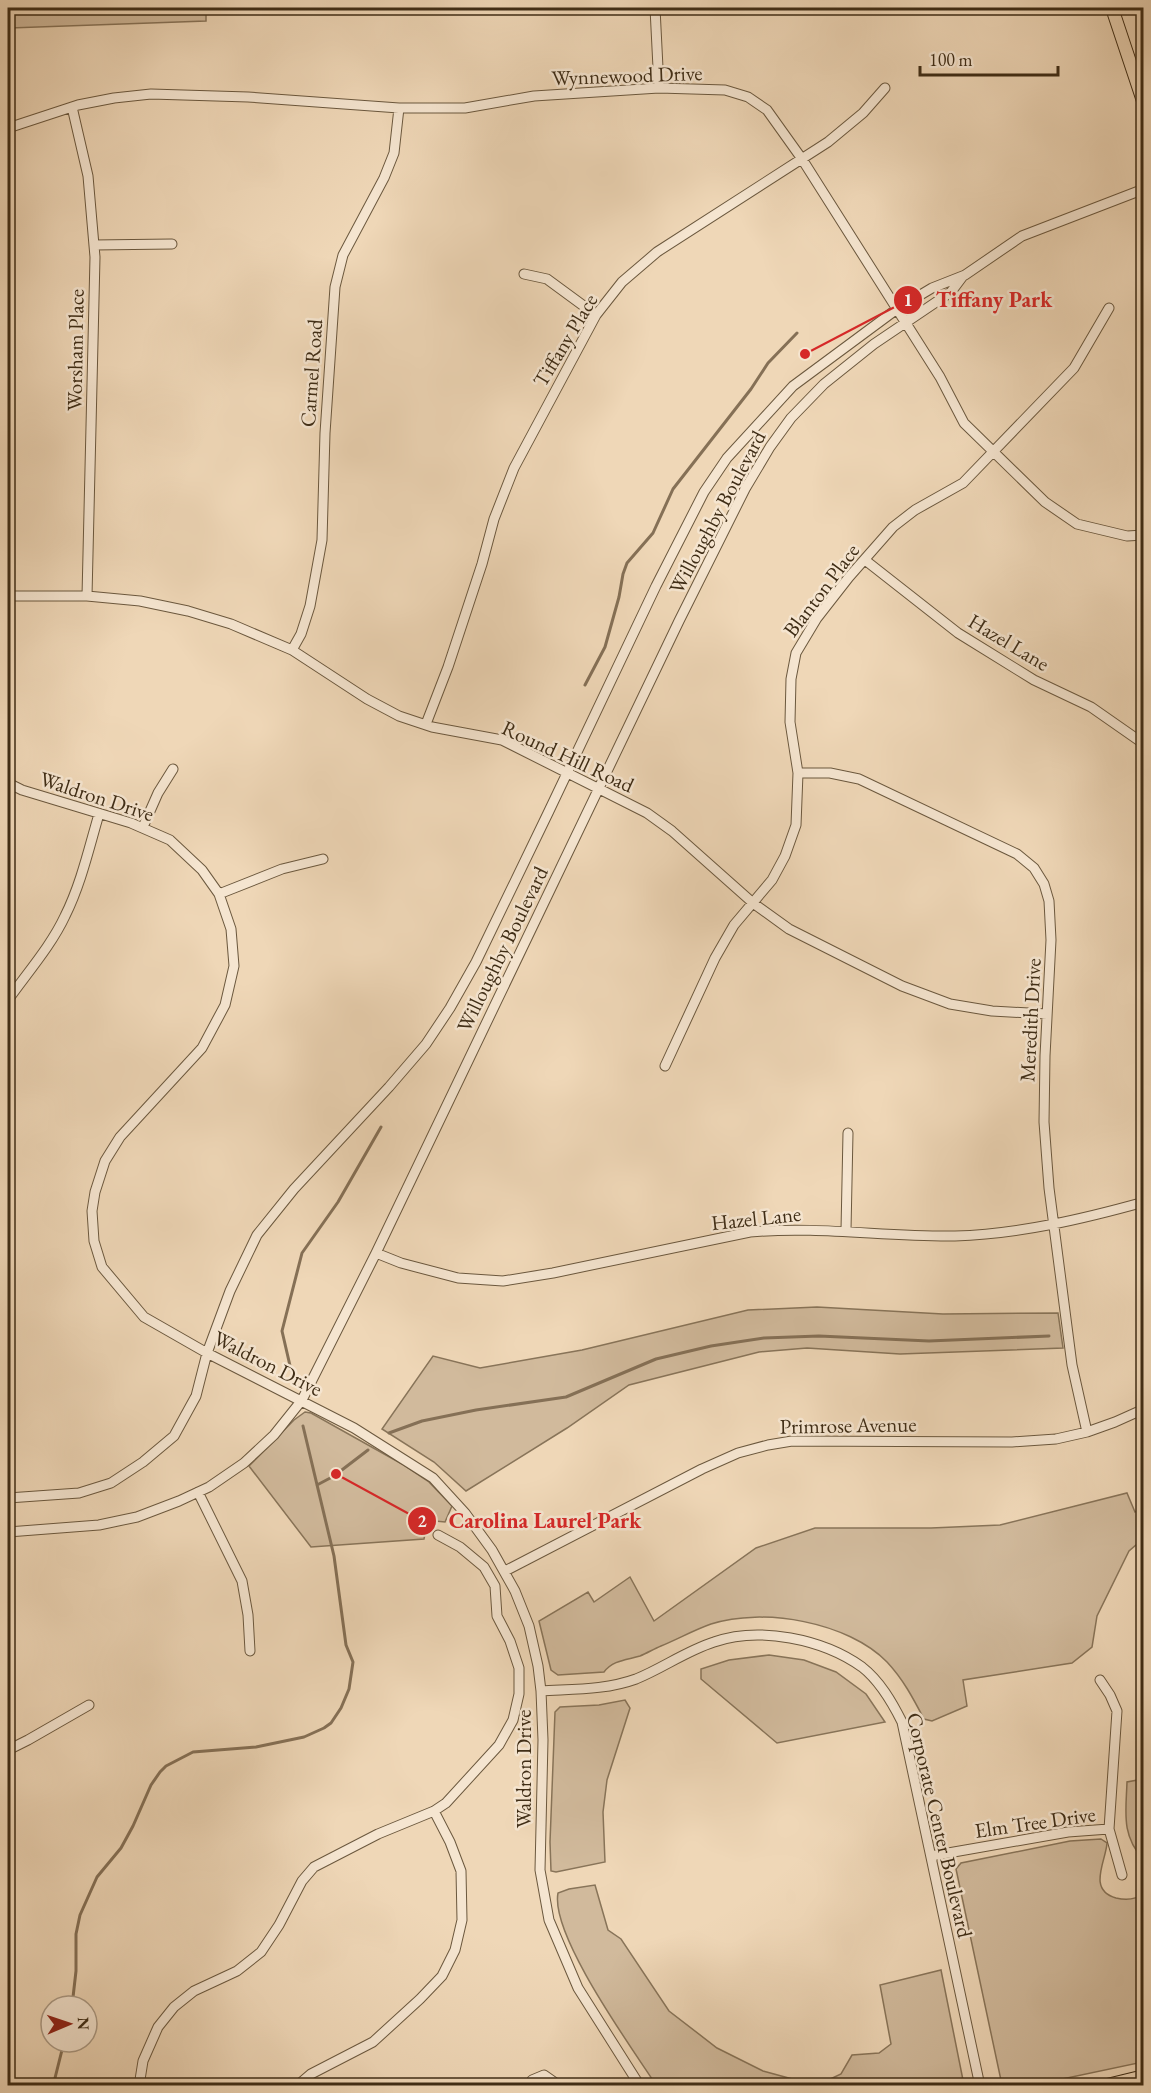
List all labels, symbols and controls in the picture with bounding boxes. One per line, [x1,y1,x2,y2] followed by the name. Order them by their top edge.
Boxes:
[920,39,1058,77] scale bar
[929,48,973,71] text: 100 m
[551,59,703,91] street label: Wynnewood Drive
[893,280,1064,320] callout: Tiffany Park
[936,285,1053,314] text: Tiffany Park
[527,288,603,392] street label: Tiffany Place
[903,288,913,311] text: 1
[60,289,90,411] street label: Worsham Place
[294,318,328,428] street label: Carmel Road
[663,425,772,598] street label: Willoughby Boulevard
[777,538,865,642] street label: Blanton Place
[963,607,1055,677] street label: Hazel Lane
[498,714,639,799] street label: Round Hill Road
[36,765,158,827] street label: Waldron Drive
[450,861,554,1036] street label: Willoughby Boulevard
[1013,957,1047,1083] street label: Meredith Drive
[710,1200,802,1236] street label: Hazel Lane
[209,1324,327,1402] street label: Waldron Drive
[779,1410,917,1440] street label: Primrose Avenue
[407,1501,653,1541] callout: Carolina Laurel Park
[449,1506,642,1535] text: Carolina Laurel Park
[417,1509,427,1532] text: 2
[510,1710,537,1828] street label: Waldron Drive
[901,1710,979,1940] street label: Corporate Center Boulevard
[973,1800,1097,1844] street label: Elm Tree Drive
[39,1994,99,2054] north arrow
[73,2017,94,2030] text: N

